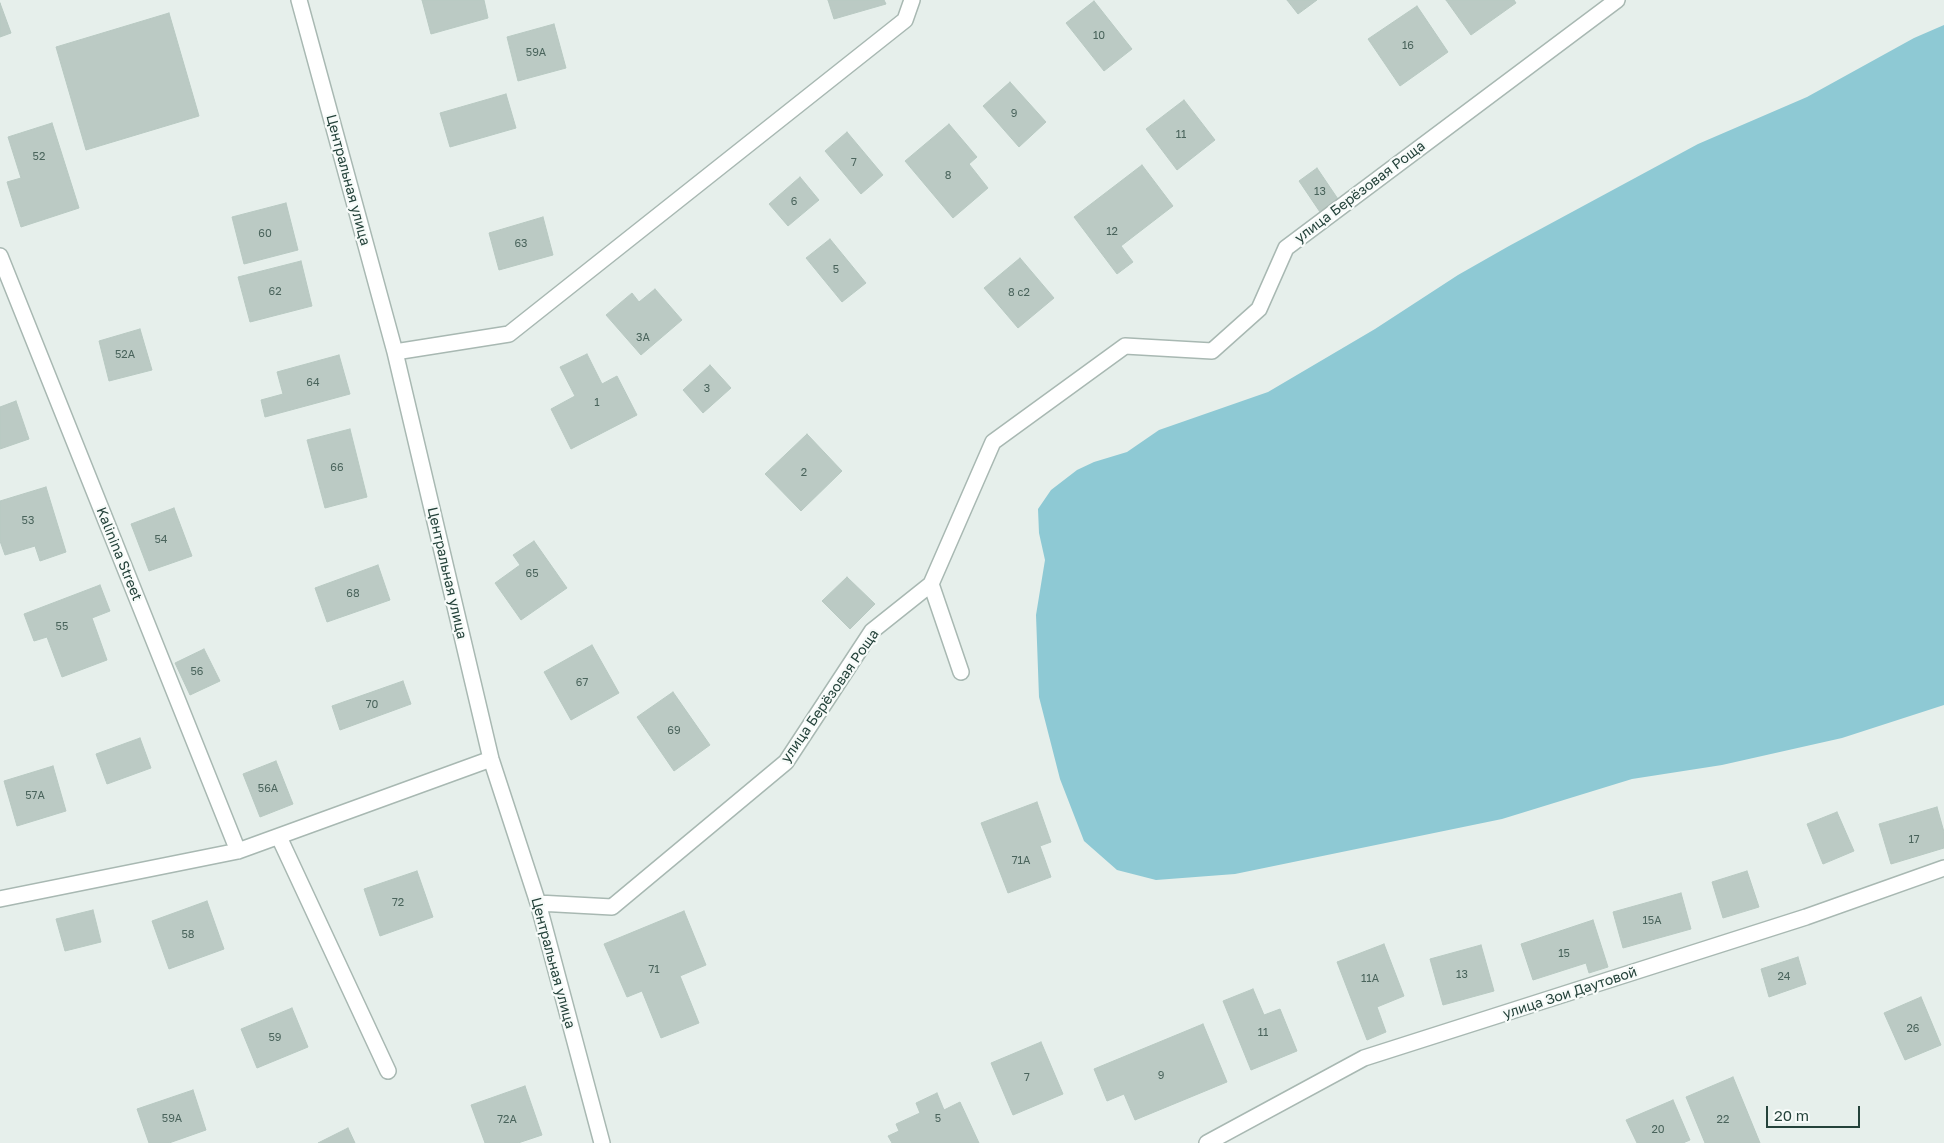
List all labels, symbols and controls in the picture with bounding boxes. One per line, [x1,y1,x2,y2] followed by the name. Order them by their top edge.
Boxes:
[1093,29,1105,43] house number: 10
[1402,39,1414,53] house number: 16
[526,46,546,60] house number: 59А
[1011,107,1017,121] house number: 9
[322,113,374,247] street label: Центральная улица
[1176,128,1186,142] house number: 11
[1291,137,1429,247] street label: улица Берёзовая Роща
[33,150,45,164] house number: 52
[851,156,857,170] house number: 7
[945,169,951,183] house number: 8
[1314,185,1326,199] house number: 13
[791,195,797,209] house number: 6
[1106,225,1118,239] house number: 12
[258,227,272,241] house number: 60
[514,237,528,251] house number: 63
[833,263,839,277] house number: 5
[268,285,282,299] house number: 62
[1008,286,1030,300] house number: 8 с2
[636,331,650,345] house number: 3А
[115,348,135,362] house number: 52А
[306,376,320,390] house number: 64
[704,382,710,396] house number: 3
[594,396,600,410] house number: 1
[330,461,344,475] house number: 66
[801,466,807,480] house number: 2
[93,505,145,603] street label: Kalinina Street
[424,505,470,641] street label: Центральная улица
[22,514,34,528] house number: 53
[154,533,168,547] house number: 54
[525,567,539,581] house number: 65
[346,587,360,601] house number: 68
[56,620,68,634] house number: 55
[778,626,882,766] street label: улица Берёзовая Роща
[190,665,204,679] house number: 56
[576,676,588,690] house number: 67
[366,698,378,712] house number: 70
[667,724,681,738] house number: 69
[258,782,278,796] house number: 56А
[25,789,45,803] house number: 57А
[1908,833,1920,847] house number: 17
[1012,854,1030,868] house number: 71А
[392,896,404,910] house number: 72
[527,896,579,1030] street label: Центральная улица
[1642,914,1662,928] house number: 15А
[181,928,195,942] house number: 58
[1558,947,1570,961] house number: 15
[648,963,660,977] house number: 71
[1501,963,1639,1023] street label: улица Зои Даутовой
[1456,968,1468,982] house number: 13
[1777,970,1791,984] house number: 24
[1361,972,1379,986] house number: 11А
[1906,1022,1920,1036] house number: 26
[1258,1026,1268,1040] house number: 11
[268,1031,282,1045] house number: 59
[1158,1069,1164,1083] house number: 9
[1024,1071,1030,1085] house number: 7
[1769,1096,1863,1128] scale bar
[1774,1106,1809,1124] text: 20 m
[162,1112,182,1126] house number: 59А
[935,1112,941,1126] house number: 5
[497,1113,517,1127] house number: 72А
[1717,1113,1729,1127] house number: 22
[1651,1123,1665,1137] house number: 20

